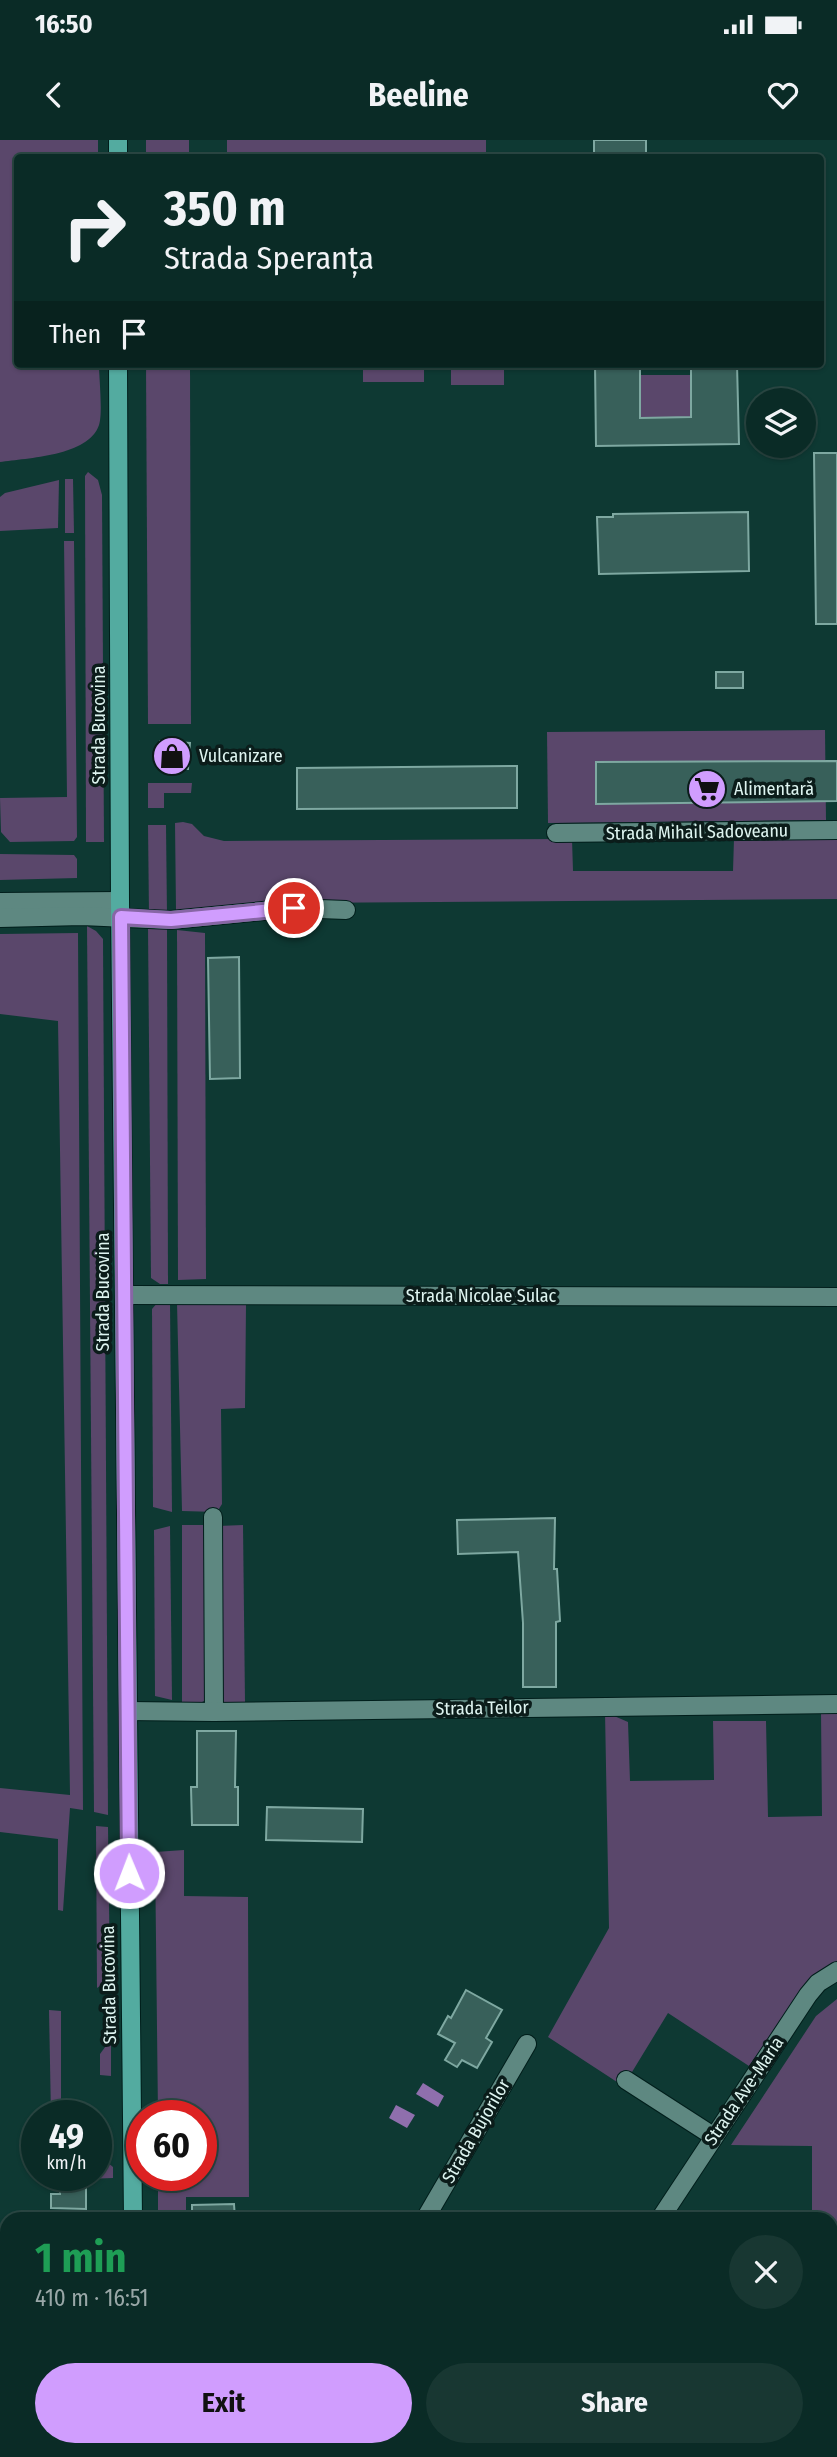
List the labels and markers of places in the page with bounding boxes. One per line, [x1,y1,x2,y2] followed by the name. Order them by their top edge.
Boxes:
[151,735,193,777] shop icon: Vulcanizare
[199,745,283,767] place label: Vulcanizare
[686,768,728,810] supermarket icon: Alimentară
[734,778,814,800] place label: Alimentară
[264,878,324,938] pin

